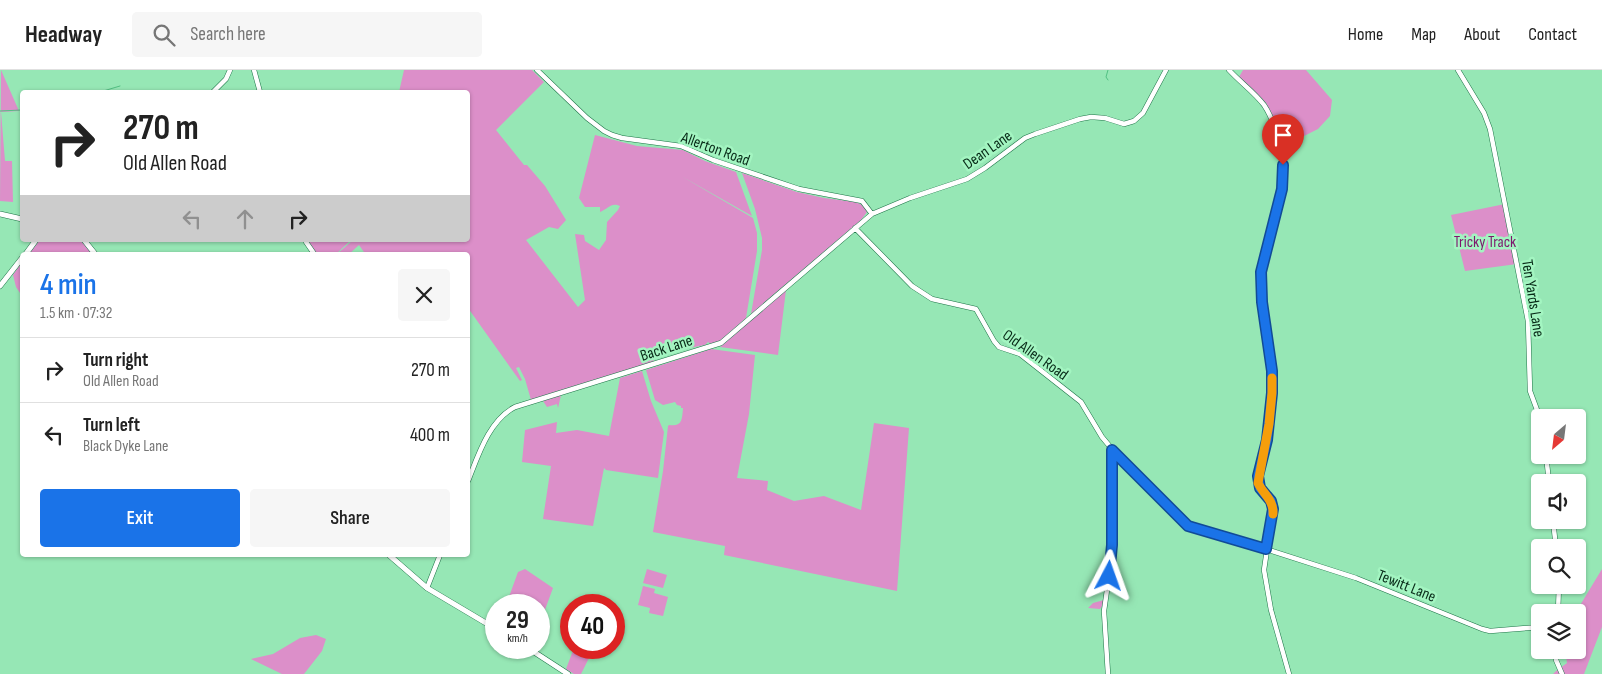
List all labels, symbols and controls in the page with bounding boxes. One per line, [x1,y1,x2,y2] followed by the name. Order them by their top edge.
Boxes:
[132,12,482,57] search box
[25,20,102,49] text: Headway
[150,21,178,49] icon: search
[190,23,266,46] text: Search here
[1348,24,1383,45] text: Home
[1411,24,1436,45] text: Map
[1464,24,1500,45] text: About
[1528,24,1577,45] text: Contact
[123,107,199,150] text: 270 m
[40,110,105,175] icon: right
[1262,114,1304,165] pin
[1269,121,1297,149] icon: arrive
[960,127,1016,174] street label: Dean Lane
[678,128,752,171] street label: Allerton Road
[123,150,227,177] text: Old Allen Road
[178,205,206,233] icon: left
[231,205,259,233] icon: ahead
[284,205,312,233] icon: right
[1454,233,1516,252] park label: Tricky Track
[1517,258,1548,338] street label: Ten Yards Lane
[40,267,97,303] text: 4 min
[398,269,450,321] button: close
[40,304,112,323] text: 1.5 km · 07:32
[999,326,1072,385] street label: Old Allen Road
[638,331,695,366] street label: Back Lane
[83,349,148,372] text: Turn right
[40,356,68,384] icon: right
[411,359,450,382] text: 270 m
[83,372,159,391] text: Old Allen Road
[1531,409,1586,464] north arrow
[1531,409,1586,659] map controls
[83,414,140,437] text: Turn left
[40,421,68,449] icon: left
[410,424,450,447] text: 400 m
[83,437,169,456] text: Black Dyke Lane
[1531,474,1586,529] button: sound
[40,489,240,547] button: Exit
[250,489,450,547] button: Share
[1531,539,1586,594] button: search
[1082,549,1134,601] position arrow
[1374,566,1438,607] street label: Tewitt Lane
[560,594,625,659] speed limit sign: 40
[1531,604,1586,659] button: layers
[506,605,529,636] text: 29
[507,631,528,646] text: km/h

